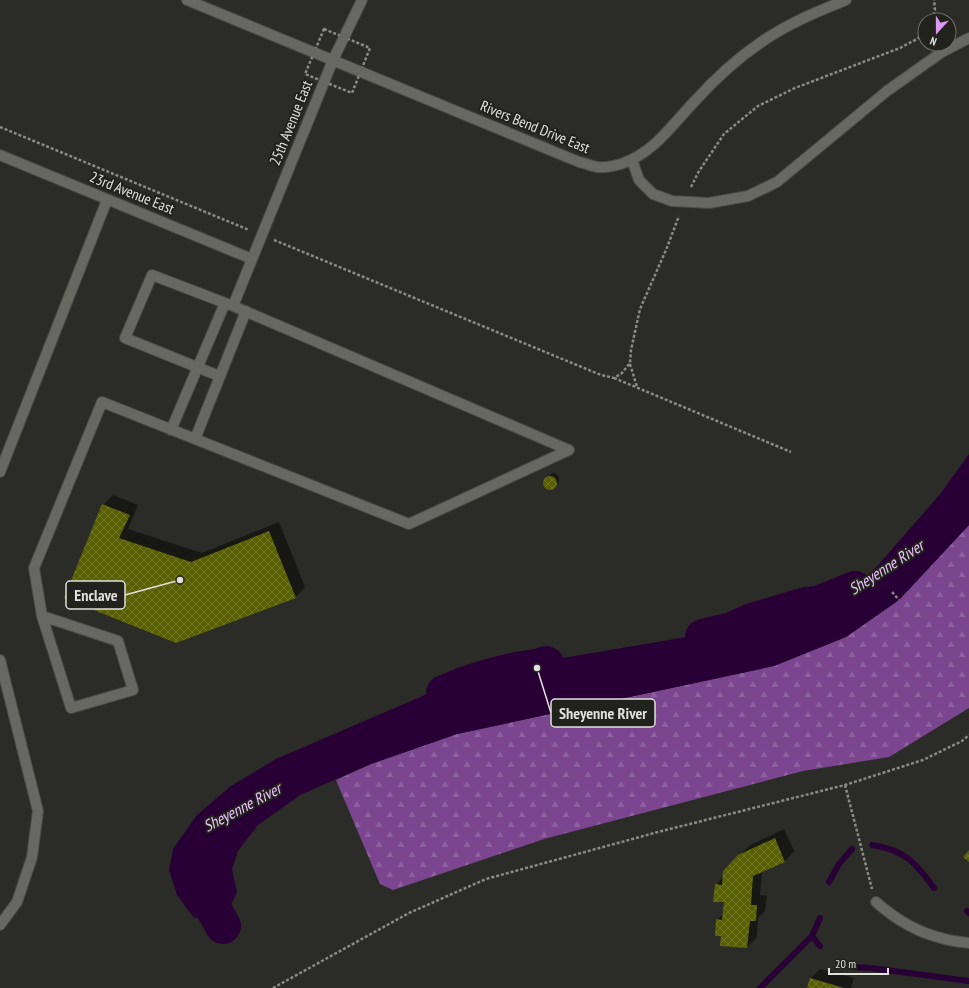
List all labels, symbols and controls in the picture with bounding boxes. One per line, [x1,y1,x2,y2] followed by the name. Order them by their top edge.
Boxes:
[917,12,957,52] north arrow
[928,34,939,49] text: N
[265,78,316,168] street label: 25th Avenue East
[478,96,593,157] street label: Rivers Bend Drive East
[87,167,177,218] street label: 23rd Avenue East
[845,534,929,599] water label: Sheyenne River
[66,581,125,609] callout: Enclave
[74,585,118,605] text: Enclave
[551,699,655,727] callout: Sheyenne River
[559,703,647,723] text: Sheyenne River
[200,777,287,836] water label: Sheyenne River
[829,950,888,976] scale bar
[835,956,856,971] text: 20 m

